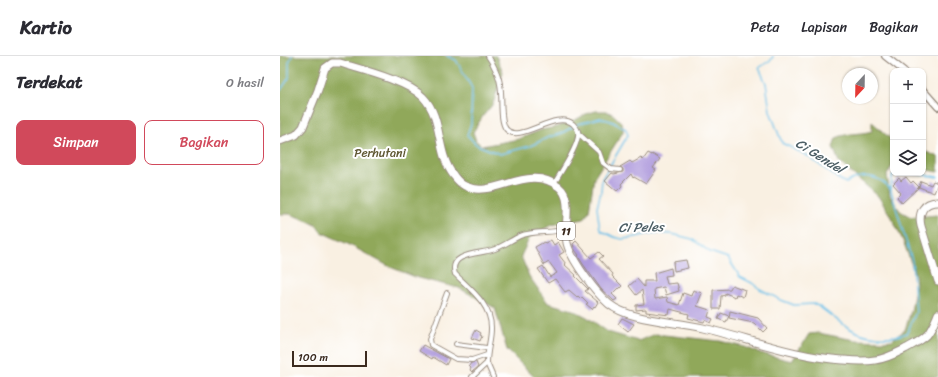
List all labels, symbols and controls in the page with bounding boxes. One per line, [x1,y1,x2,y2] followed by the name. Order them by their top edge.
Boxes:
[20,11,72,44] text: Kartio
[750,15,779,40] text: Peta
[801,15,847,40] text: Lapisan
[869,15,918,40] text: Bagikan
[16,67,82,97] text: Terdekat
[842,68,878,104] north arrow
[890,68,926,176] map controls
[890,68,926,104] button: +
[226,71,264,94] text: 0 hasil
[890,104,926,140] button: −
[16,120,136,165] button: Simpan
[144,120,264,165] button: Bagikan
[791,132,852,182] water label: Ci Gendel
[890,140,926,176] button: layers
[354,142,407,164] park label: Perhutani
[618,215,666,239] water label: Ci Peles
[557,222,575,240] road number: 11
[298,348,328,367] text: 100 m
[292,349,367,368] scale bar

